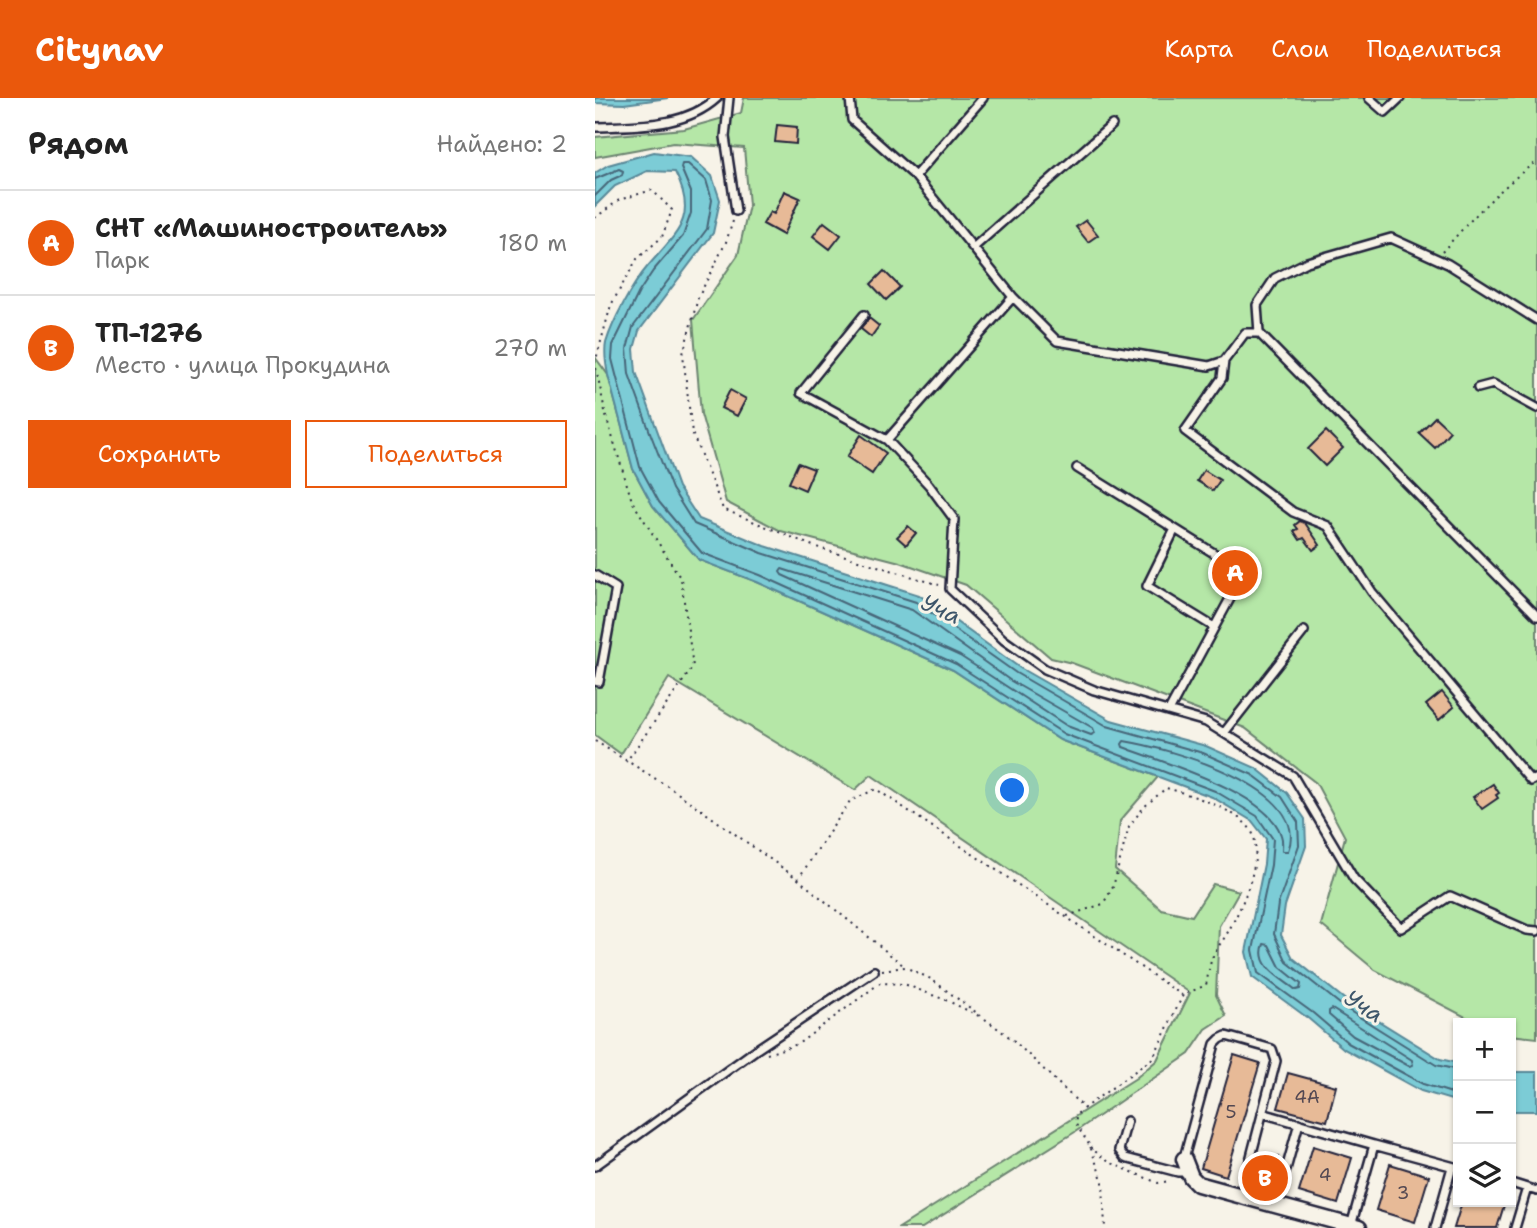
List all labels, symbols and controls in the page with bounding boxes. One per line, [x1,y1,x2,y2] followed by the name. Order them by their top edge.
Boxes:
[35,27,164,72] text: Citynav
[1165,33,1233,65] text: Карта
[1271,33,1329,65] text: Слои
[1367,33,1502,65] text: Поделиться
[28,123,128,164] text: Рядом
[437,129,567,159] text: Найдено: 2
[95,210,448,245] text: СНТ «Машиностроитель»
[42,228,60,258] text: A
[498,228,567,258] text: 180 m
[95,245,150,275] text: Парк
[95,315,203,350] text: ТП-1276
[44,333,58,363] text: B
[493,333,567,363] text: 270 m
[95,350,390,380] text: Место · улица Прокудина
[28,420,291,488] button: Сохранить
[305,420,567,488] button: Поделиться
[1212,547,1258,599] pin: A
[916,587,966,631] water label: Уча
[995,773,1029,807] your location
[1339,983,1389,1029] water label: Уча
[1453,1018,1516,1207] map controls
[1453,1018,1516,1081] button: +
[1453,1081,1516,1144] button: −
[1294,1085,1320,1109] house number: 4А
[1225,1100,1237,1124] house number: 5
[1453,1144,1516,1207] button: layers
[1242,1152,1288,1204] pin: B
[1319,1163,1331,1187] house number: 4
[1397,1181,1409,1205] house number: 3

